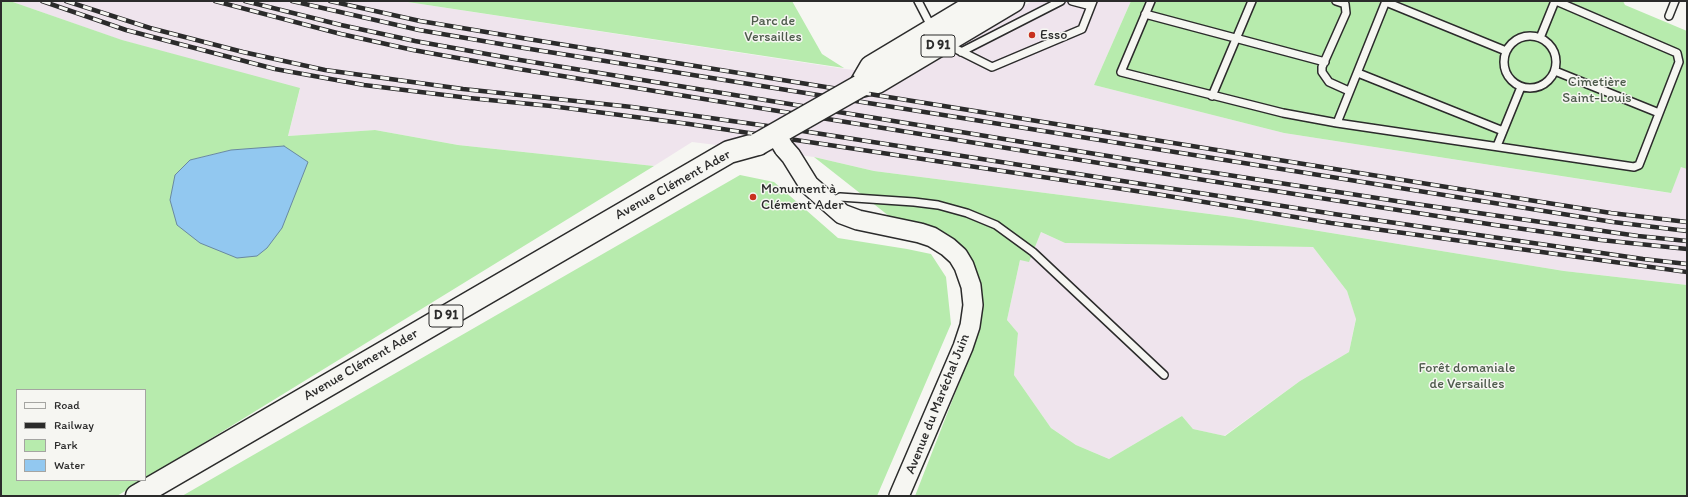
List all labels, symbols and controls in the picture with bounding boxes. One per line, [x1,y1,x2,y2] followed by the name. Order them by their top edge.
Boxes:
[744,13,802,46] park label: Parc de Versailles
[1040,27,1067,43] place label: Esso
[1027,30,1037,40] marker: Esso
[921,35,955,57] road number: D 91
[1562,74,1632,106] park label: Cimetière Saint-Louis
[612,146,734,224] street label: Avenue Clément Ader
[761,181,844,214] place label: Monument à Clément Ader
[748,192,758,202] marker: Monument à Clément Ader
[429,305,463,327] road number: D 91
[301,325,421,405] street label: Avenue Clément Ader
[902,331,974,477] street label: Avenue du Maréchal Juin
[1419,360,1515,392] park label: Forêt domaniale de Versailles
[16,389,146,481] legend
[54,398,80,412] text: Road
[54,418,94,432] text: Railway
[54,438,78,452] text: Park
[54,458,85,472] text: Water

